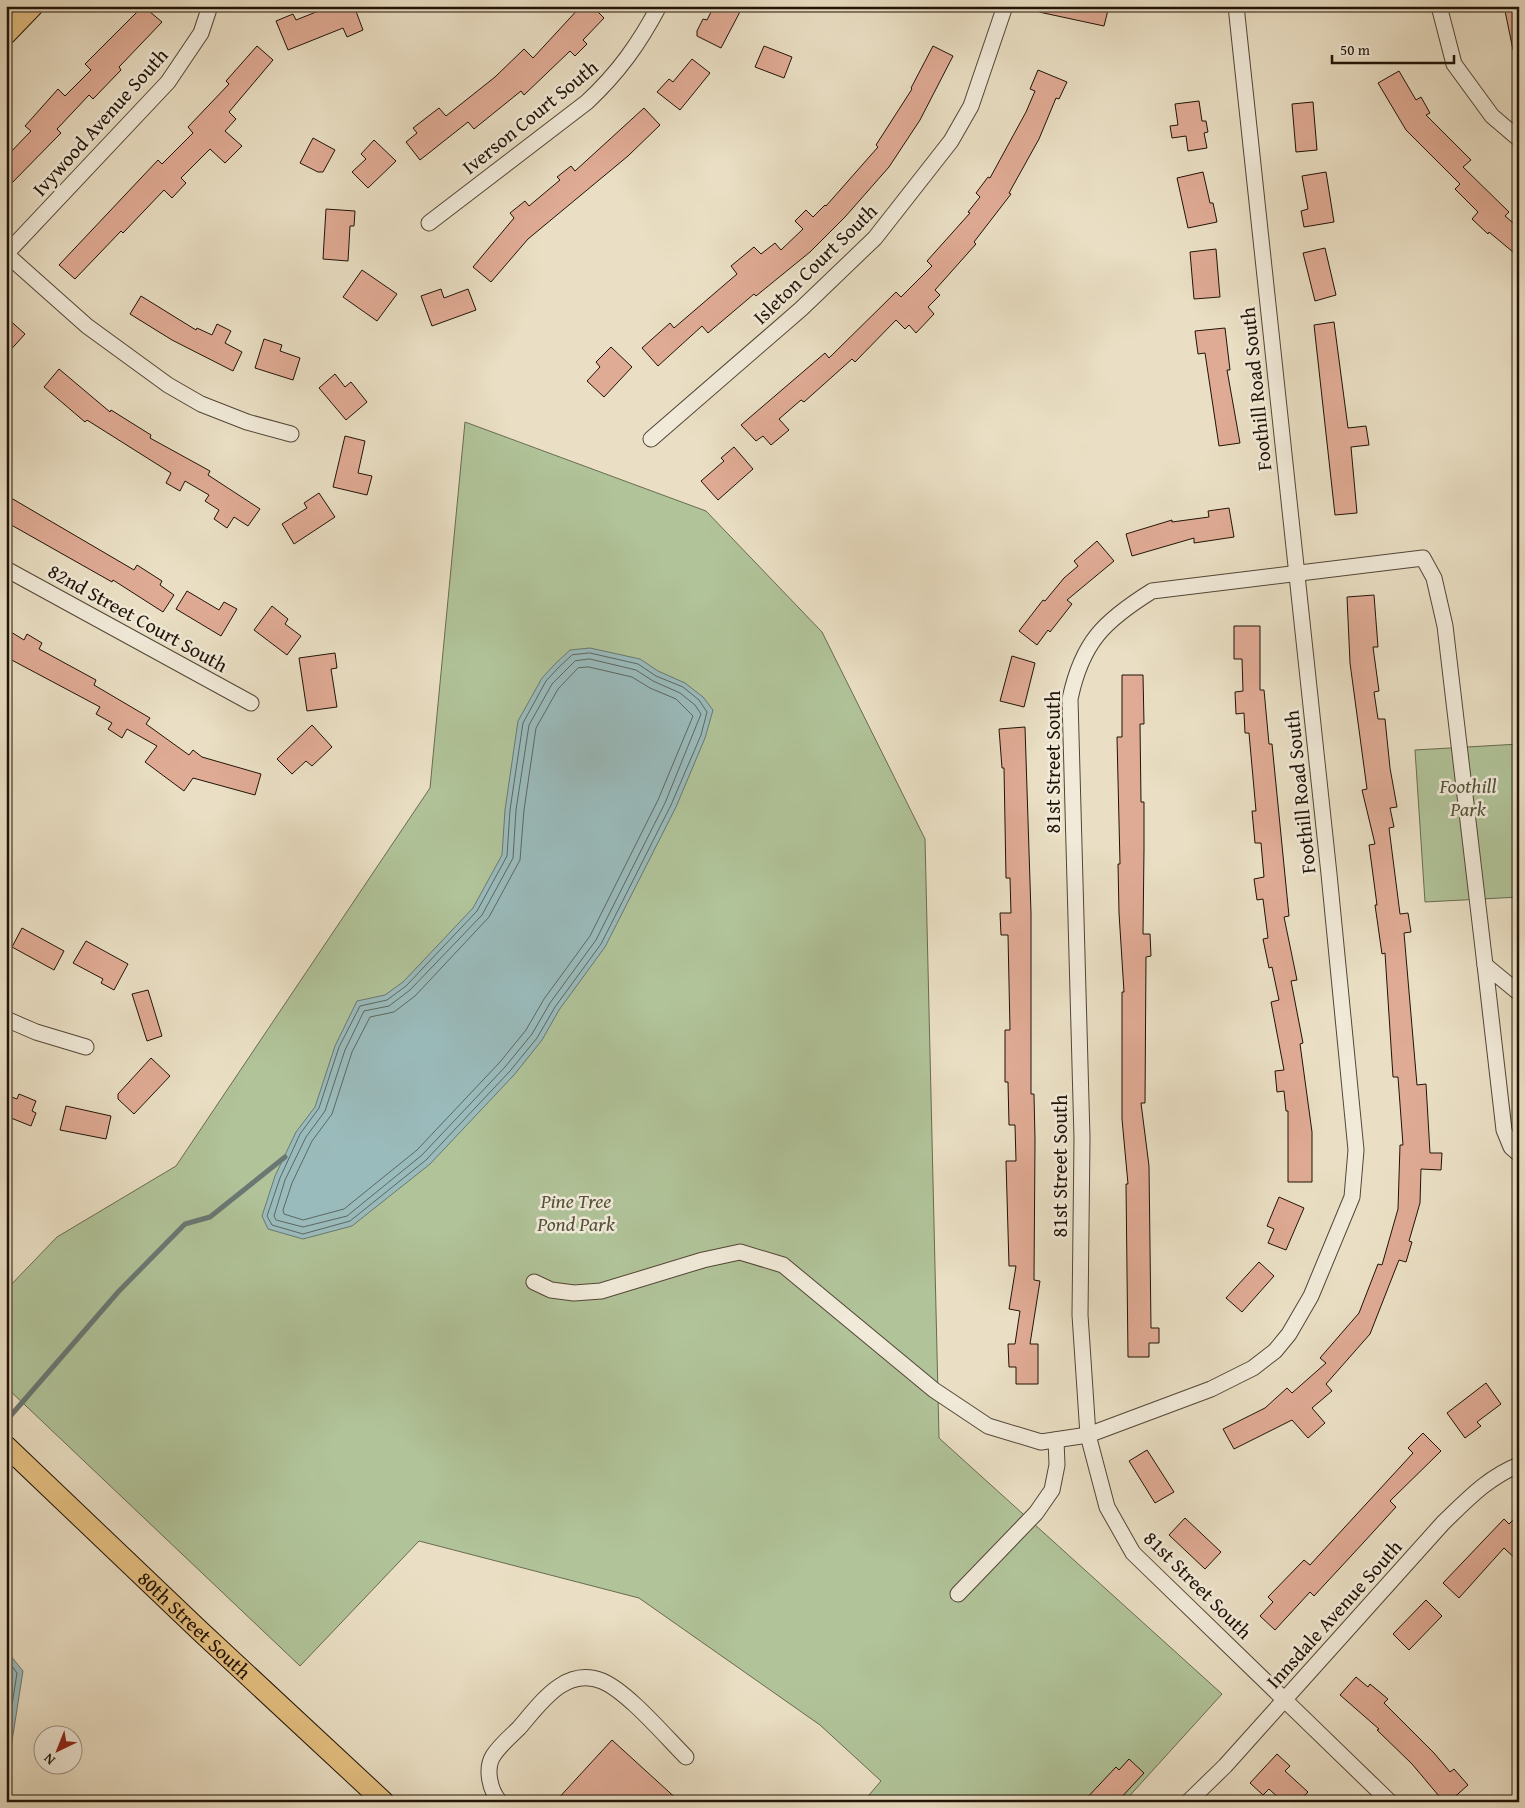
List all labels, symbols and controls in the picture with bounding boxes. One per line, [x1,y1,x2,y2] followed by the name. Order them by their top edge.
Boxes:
[1332,32,1455,64] scale bar
[1340,39,1371,60] text: 50 m
[25,41,174,202] street label: Ivywood Avenue South
[455,53,604,181] street label: Iverson Court South
[746,197,883,331] street label: Isleton Court South
[1232,306,1279,472] street label: Foothill Road South
[43,556,233,679] street label: 82nd Street Court South
[1038,691,1067,833] street label: 81st Street South
[1276,709,1323,875] street label: Foothill Road South
[1439,771,1496,823] park label: Foothill Park
[1045,1095,1074,1237] street label: 81st Street South
[536,1186,616,1238] park label: Pine Tree Pond Park
[1138,1524,1259,1645] street label: 81st Street South
[1259,1533,1408,1694] street label: Innsdale Avenue South
[132,1564,258,1685] street label: 80th Street South
[32,1726,82,1776] north arrow
[38,1749,59,1770] text: N

